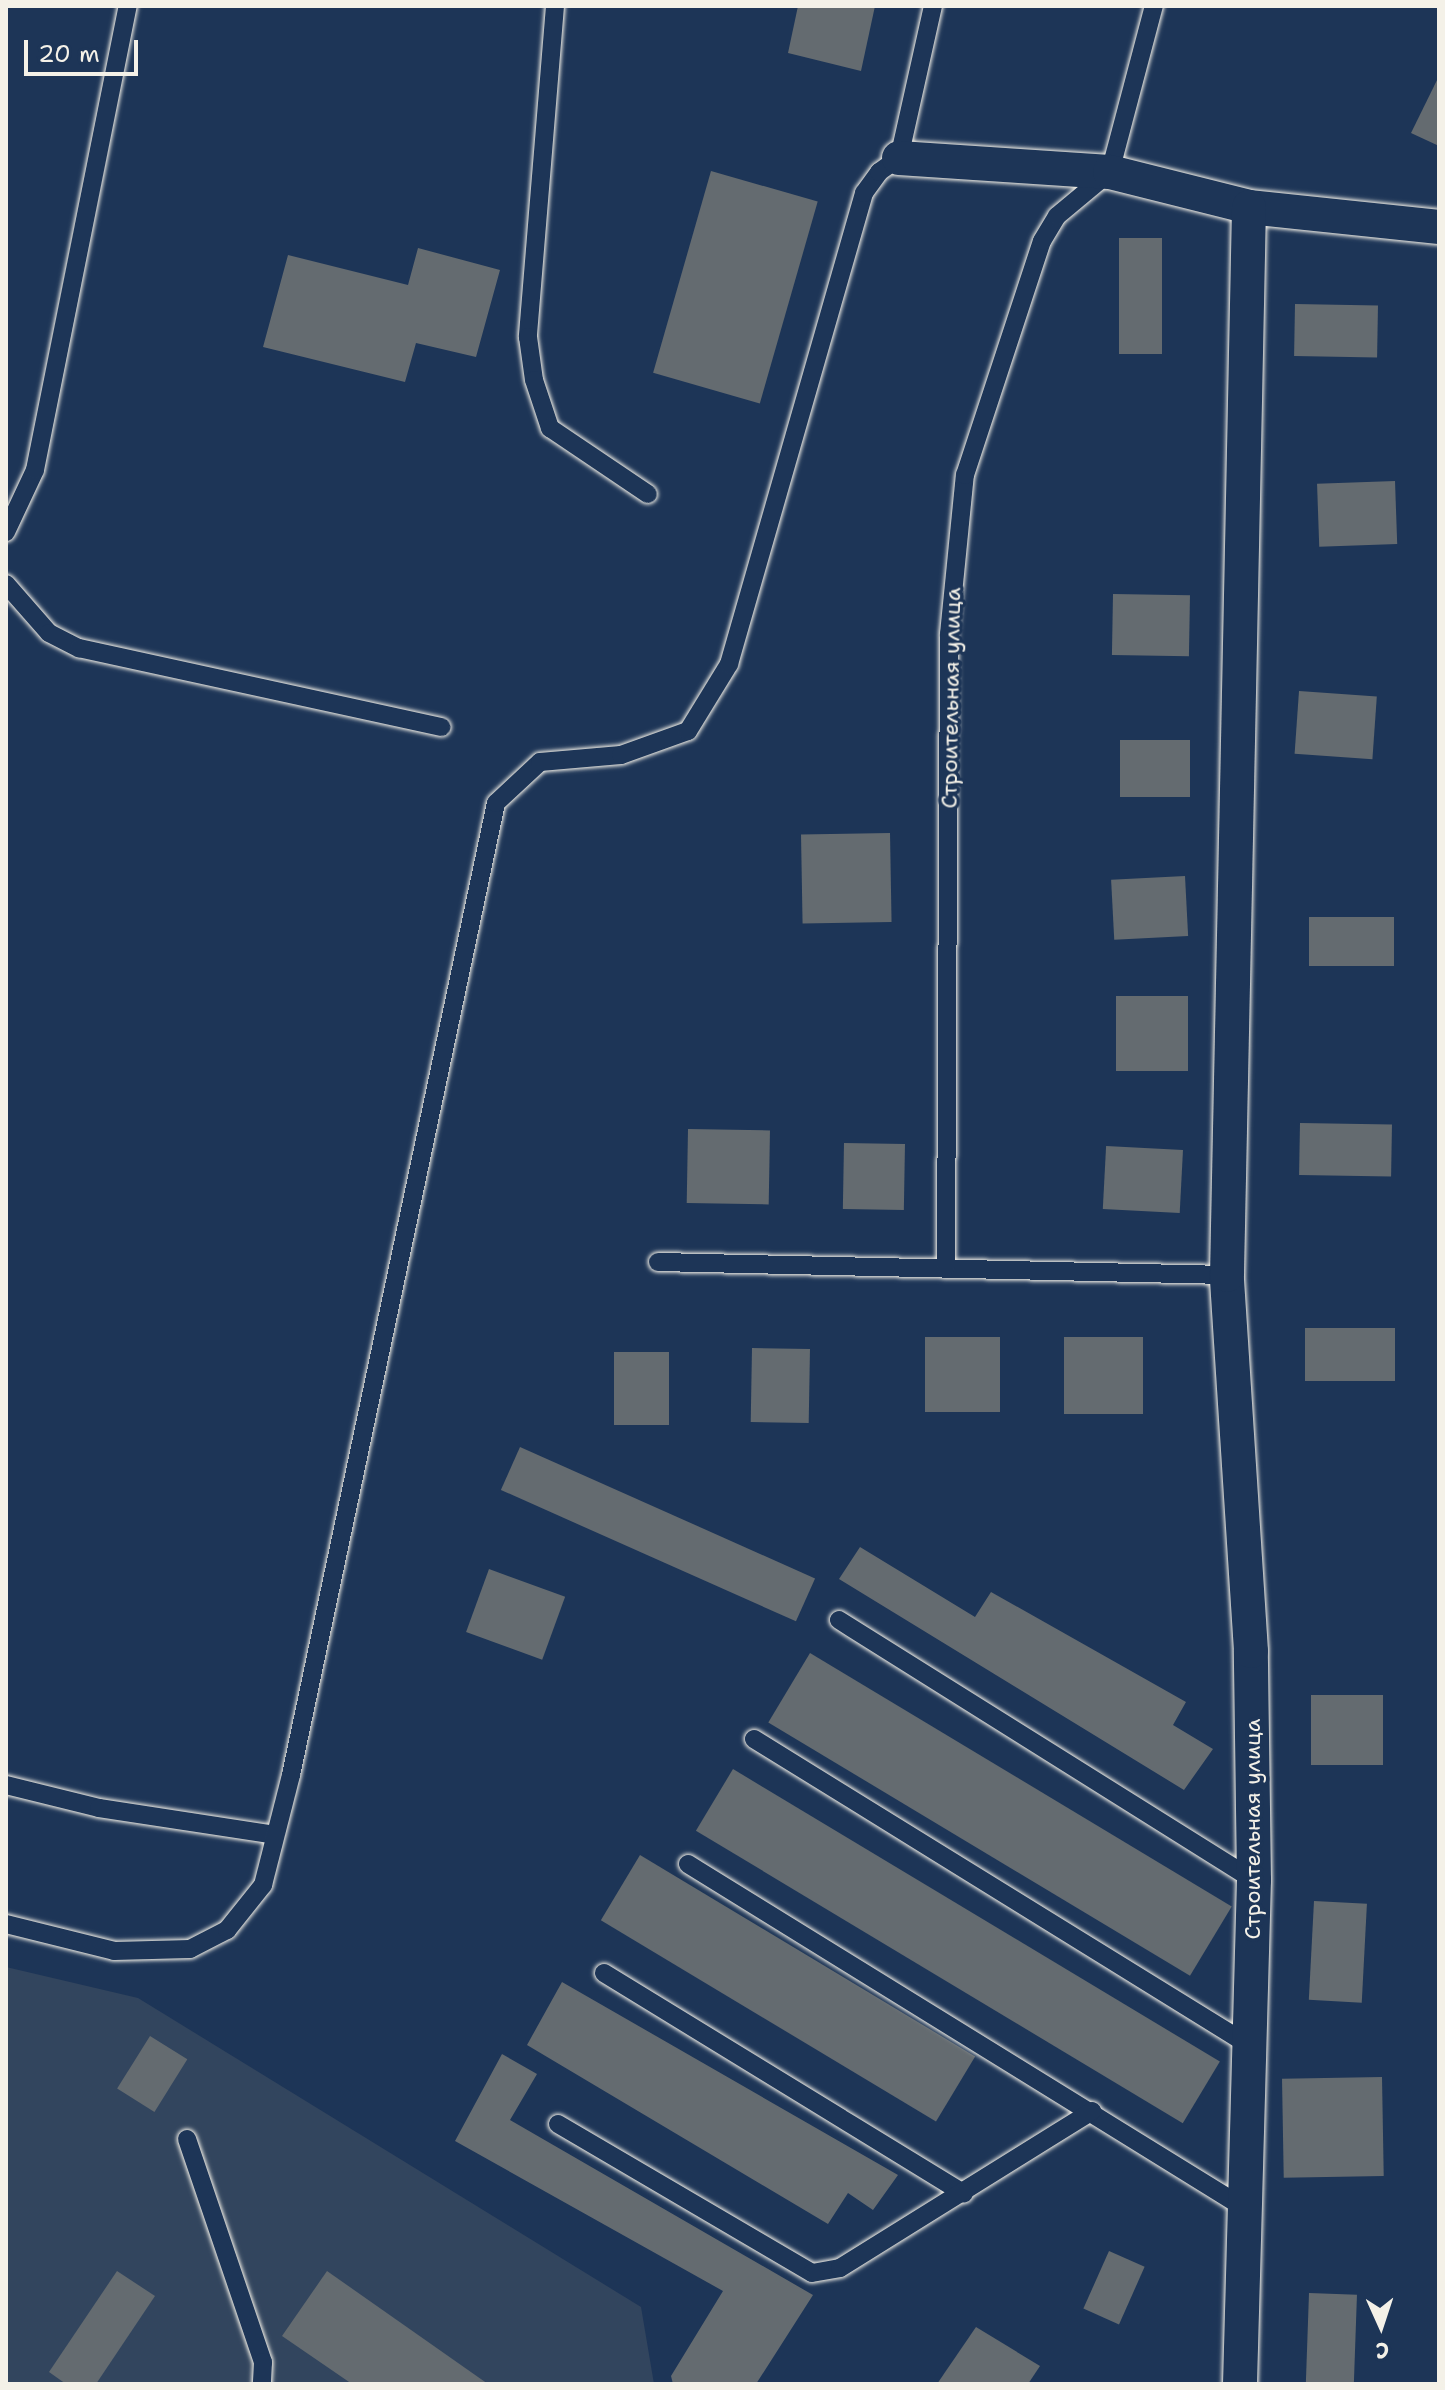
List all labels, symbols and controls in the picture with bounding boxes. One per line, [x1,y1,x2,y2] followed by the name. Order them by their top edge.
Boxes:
[28,24,142,74] scale bar
[38,38,100,70] text: 20 m
[936,587,966,809] street label: Строительная улица
[1240,1718,1266,1940] street label: Строительная улица
[1341,2286,1421,2366] north arrow
[1375,2336,1390,2365] text: С

